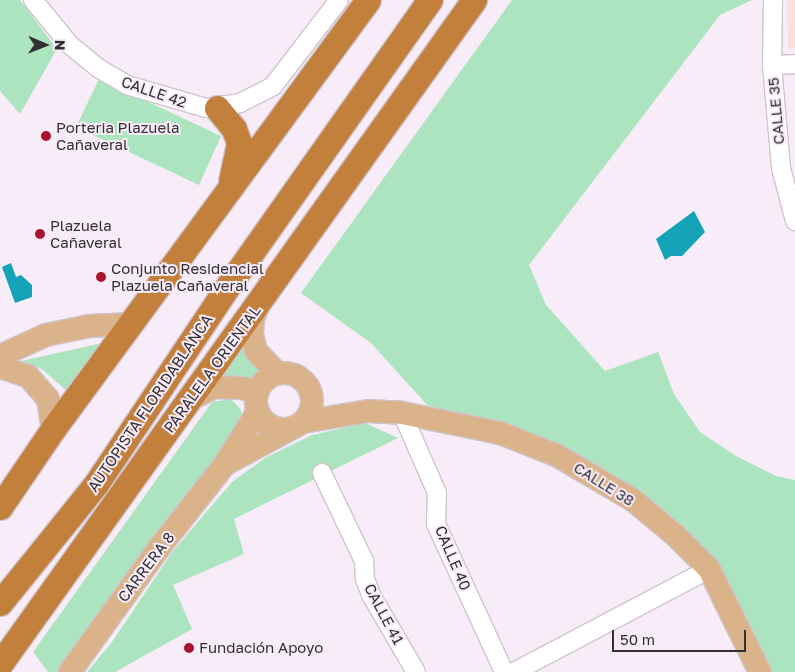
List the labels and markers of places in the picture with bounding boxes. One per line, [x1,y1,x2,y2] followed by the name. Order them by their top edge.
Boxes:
[56,118,179,153] place label: Porteria Plazuela Cañaveral
[40,130,52,142] marker: Porteria Plazuela Cañaveral
[50,216,122,251] place label: Plazuela Cañaveral
[34,228,46,240] marker: Plazuela Cañaveral
[111,259,264,294] place label: Conjunto Residencial Plazuela Cañaveral
[95,271,107,283] marker: Conjunto Residencial Plazuela Cañaveral
[199,639,323,657] place label: Fundación Apoyo
[183,642,195,654] marker: Fundación Apoyo

